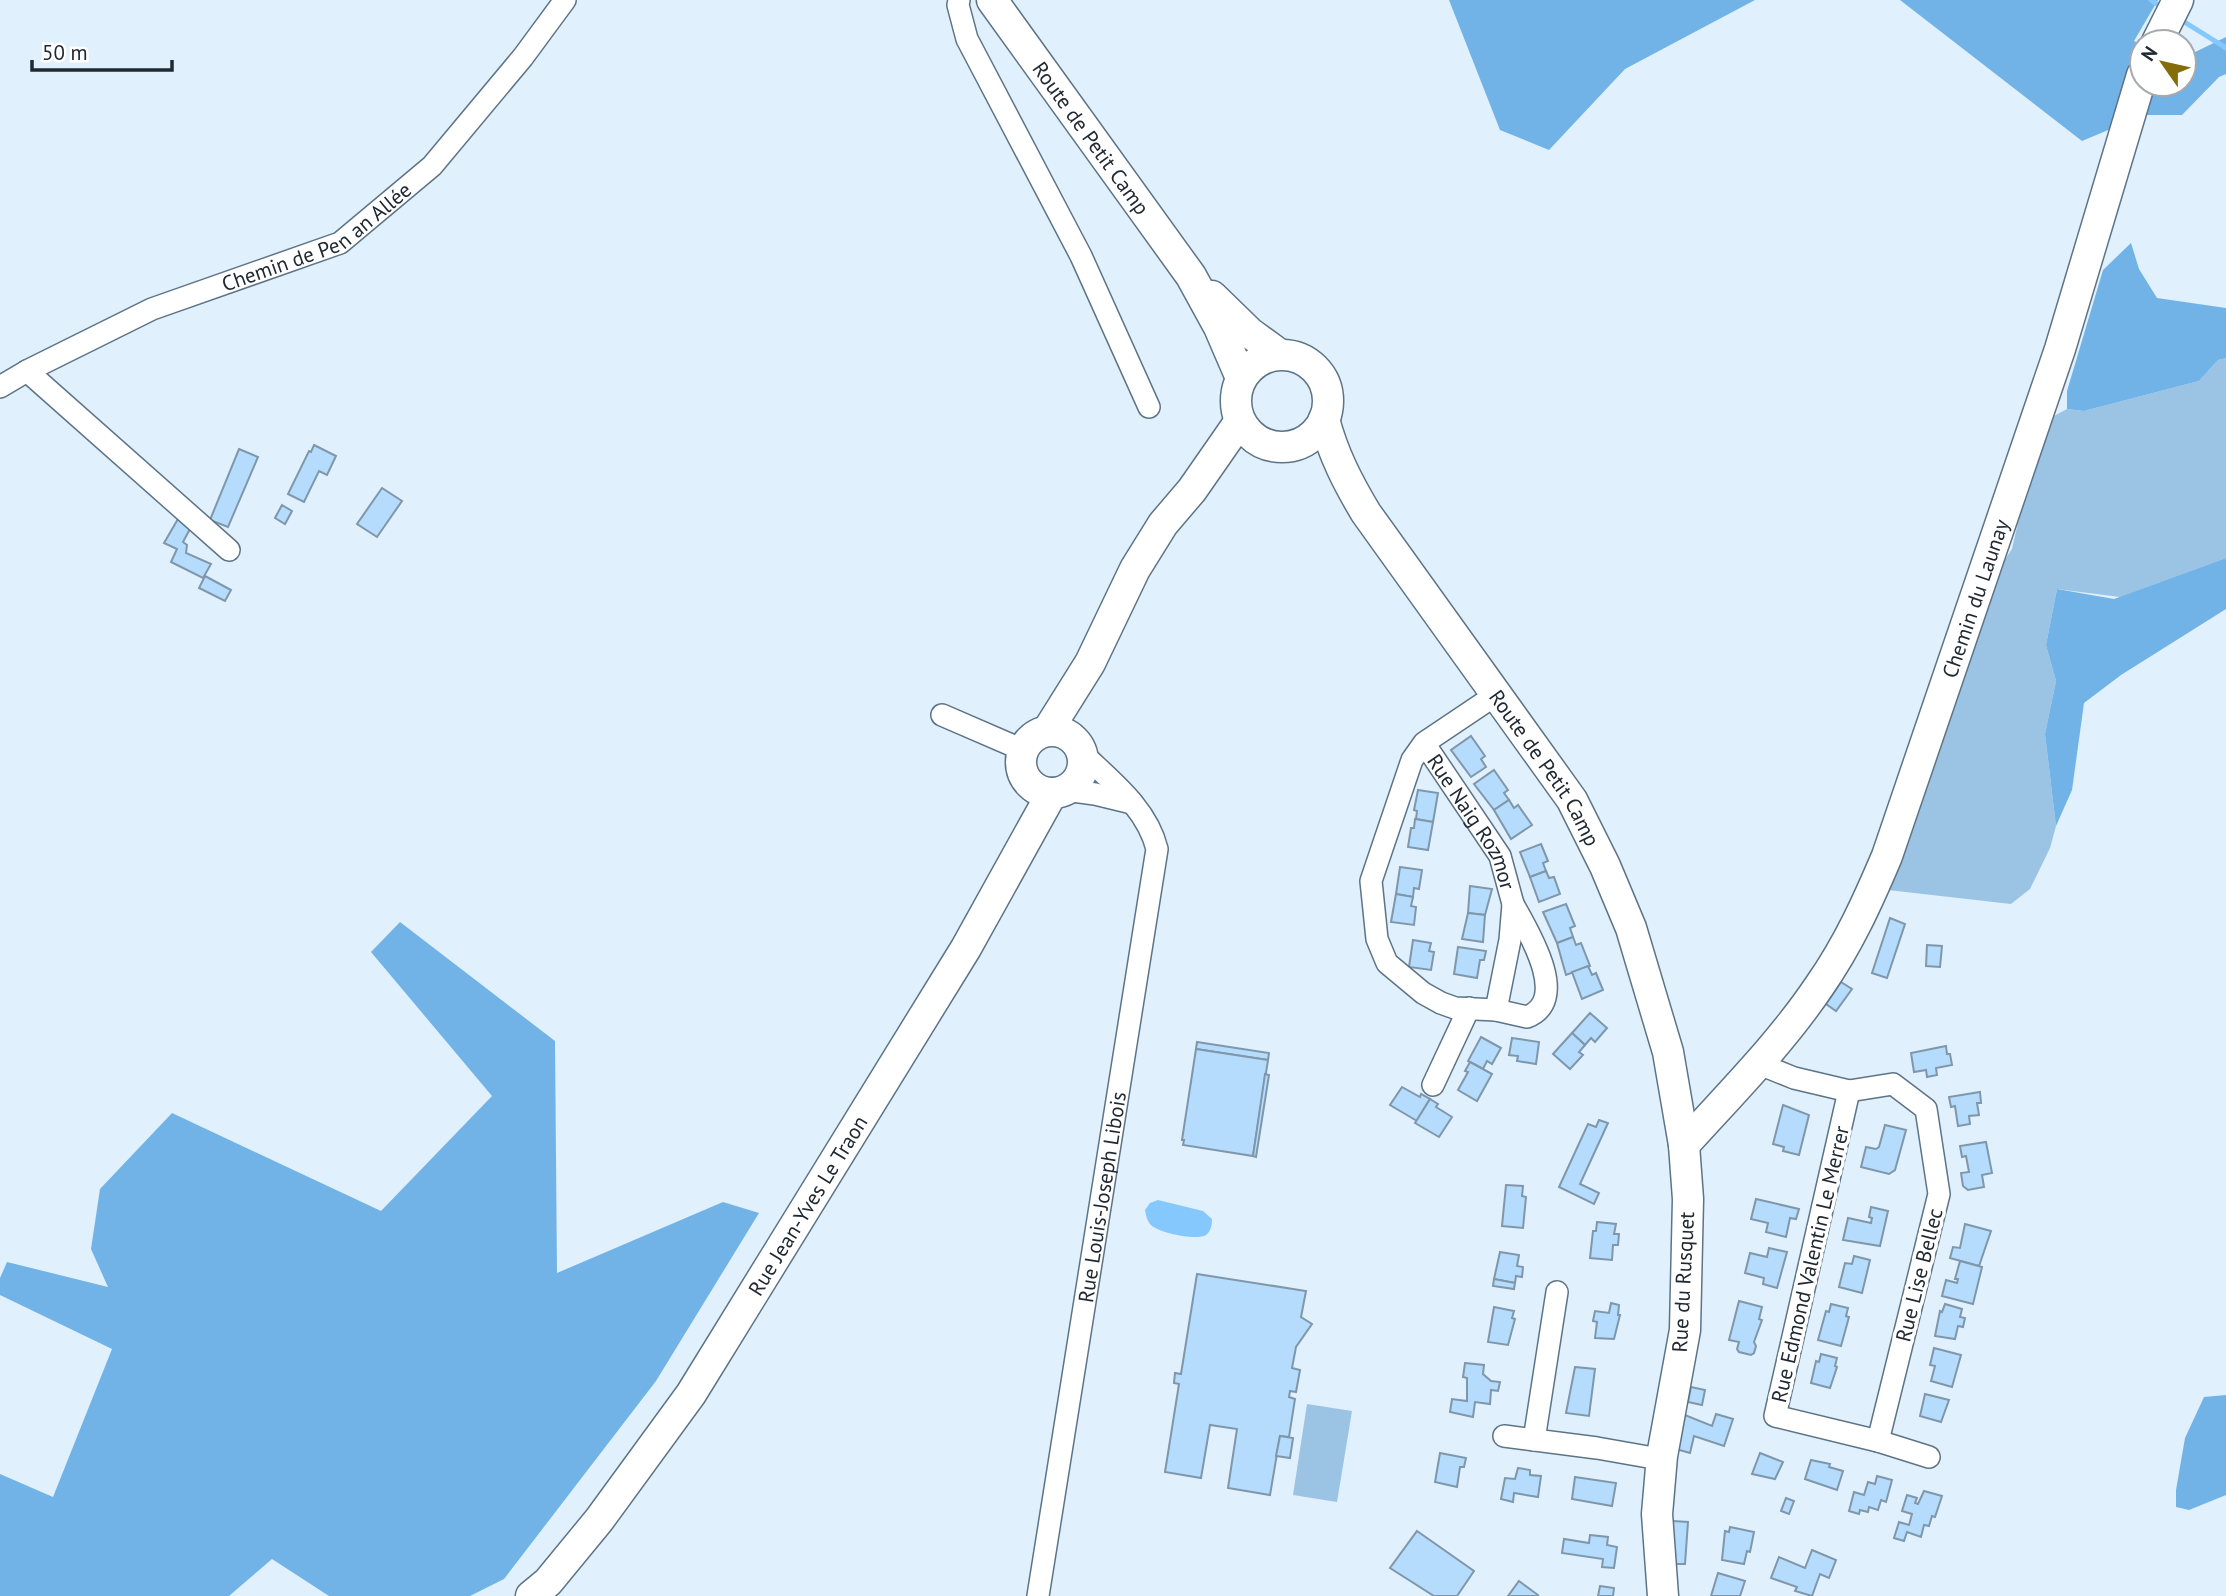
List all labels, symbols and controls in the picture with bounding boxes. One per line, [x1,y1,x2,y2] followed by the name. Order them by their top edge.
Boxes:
[32,28,172,72] scale bar
[2128,28,2198,98] north arrow
[42,39,88,66] text: 50 m
[2135,42,2162,65] text: N
[1027,56,1156,220] street label: Route de Petit Camp
[218,176,416,297] street label: Chemin de Pen an Allée
[1935,515,2015,681] street label: Chemin du Launay
[1484,684,1606,850] street label: Route de Petit Camp
[1422,749,1522,892] street label: Rue Naig Rozmor
[1071,1090,1132,1304] street label: Rue Louis-Joseph Libois
[742,1110,873,1300] street label: Rue Jean-Yves Le Traon
[1765,1123,1855,1405] street label: Rue Edmond Valentin Le Merrer
[1889,1205,1949,1345] street label: Rue Lise Bellec
[1666,1211,1700,1353] street label: Rue du Rusquet

